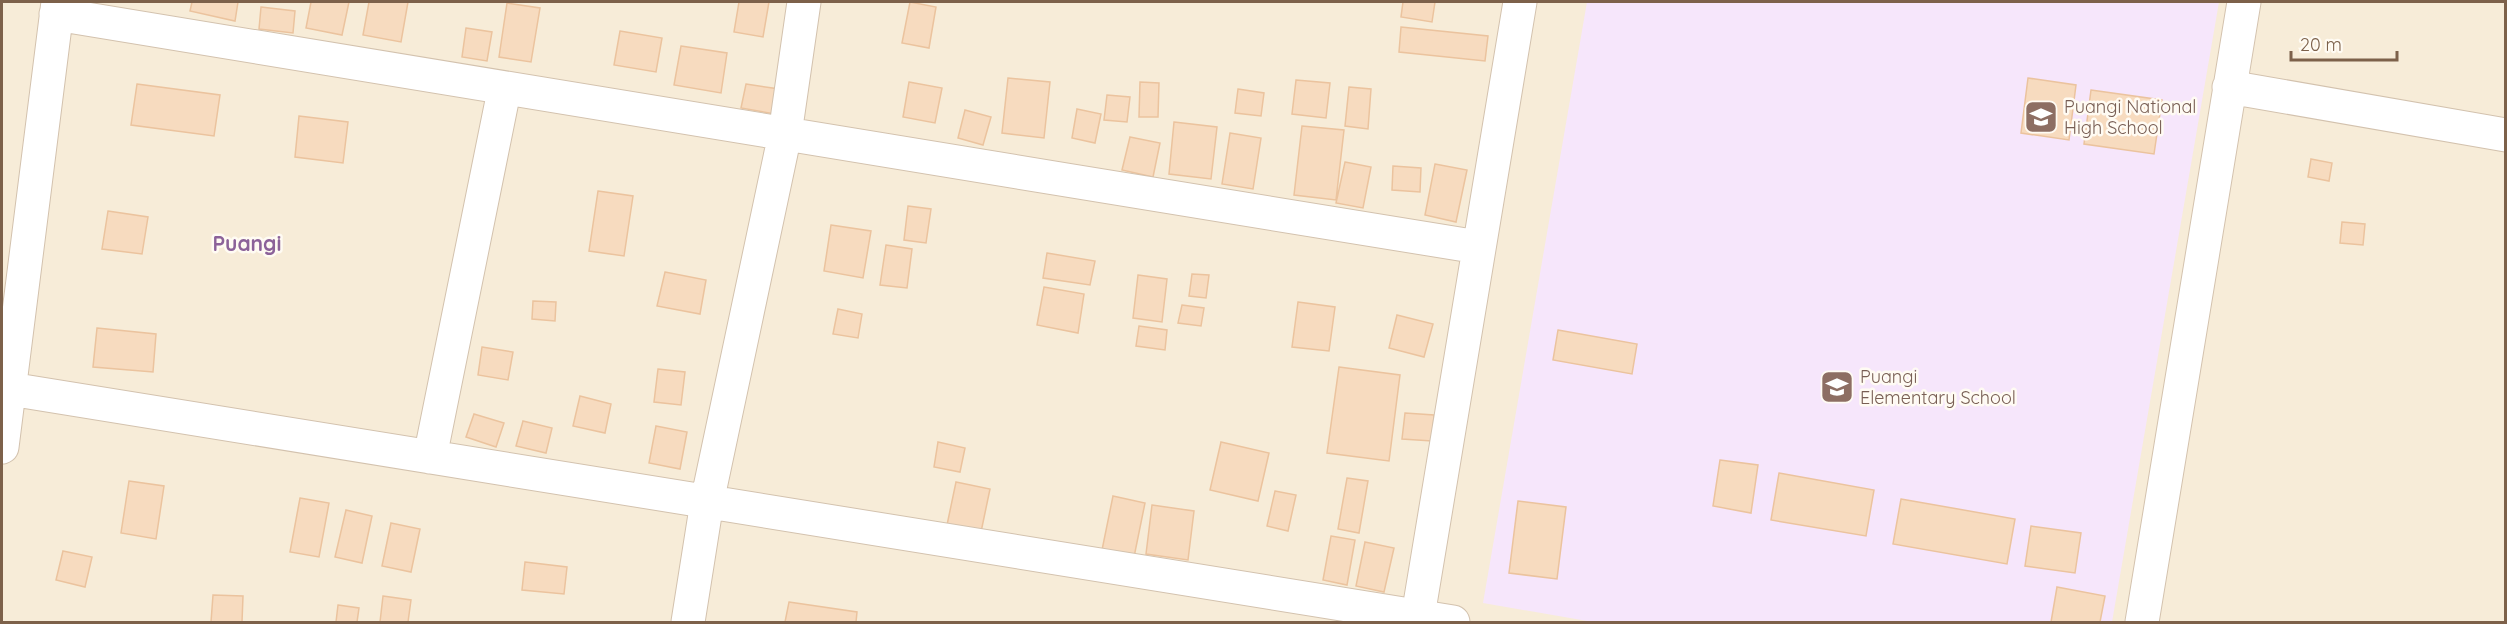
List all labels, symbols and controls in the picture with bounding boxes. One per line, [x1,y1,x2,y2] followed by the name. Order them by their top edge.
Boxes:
[2291,24,2398,62] scale bar
[2300,33,2342,56] text: 20 m
[2064,95,2196,139] place label: Puangi National High School
[2023,99,2059,135] school or university icon: Puangi National High School
[213,230,281,256] district label: Puangi
[1860,365,2016,409] place label: Puangi Elementary School
[1819,369,1855,405] school or university icon: Puangi Elementary School

